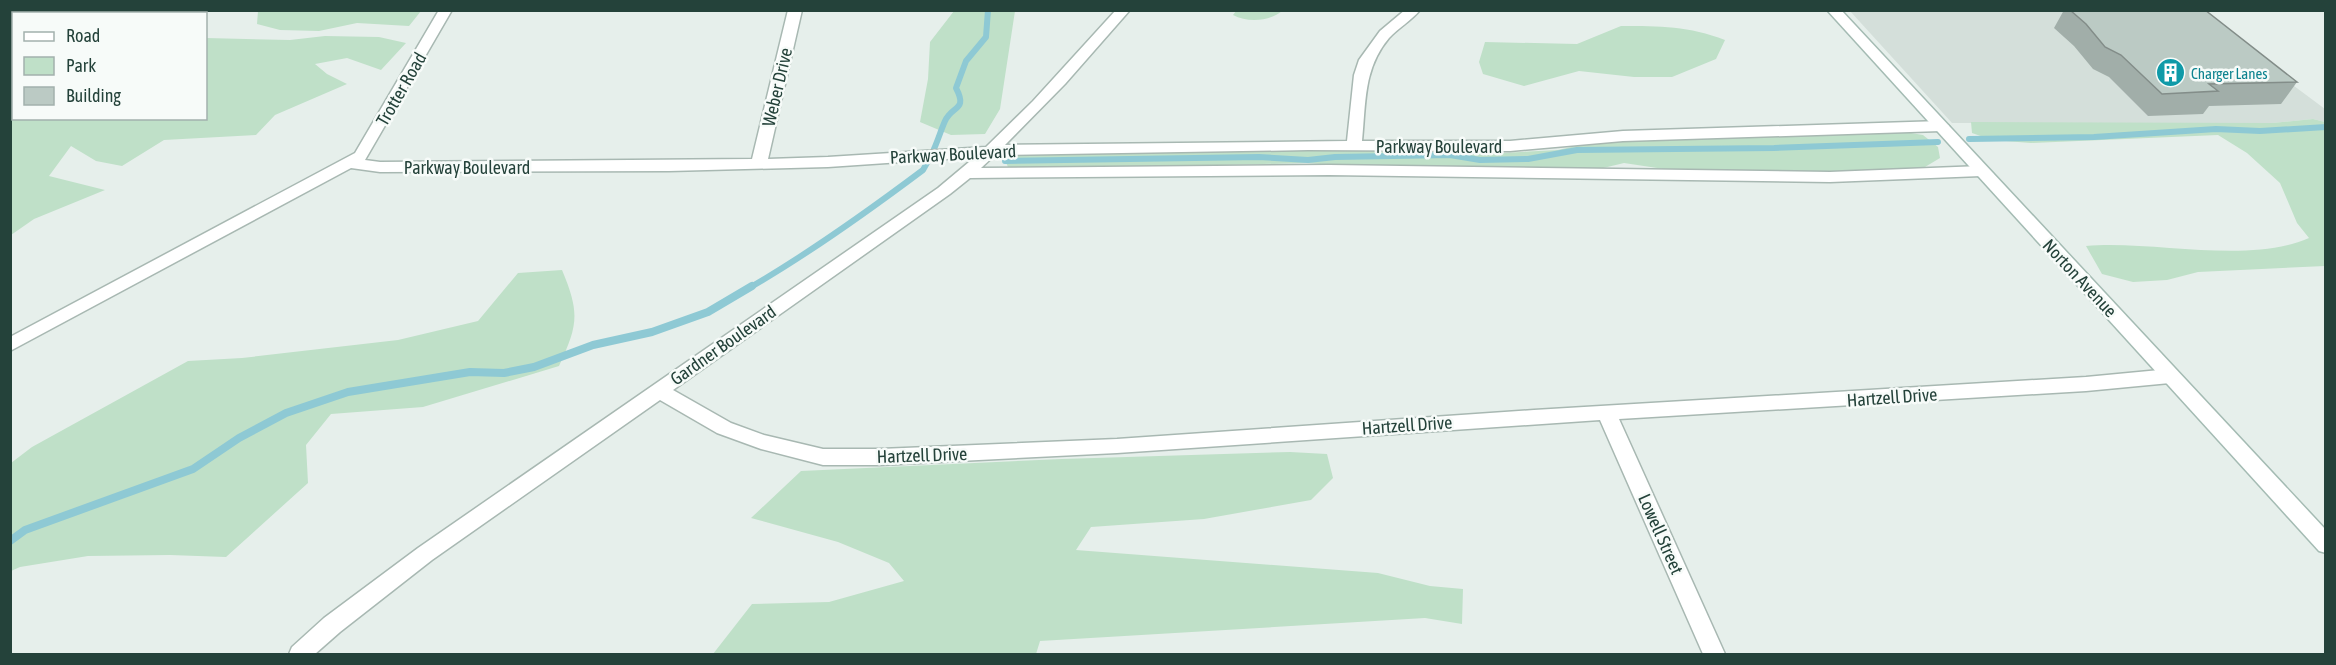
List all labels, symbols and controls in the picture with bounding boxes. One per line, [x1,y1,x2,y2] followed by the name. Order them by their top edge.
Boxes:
[12,12,207,120] legend
[66,25,100,46] text: Road
[758,46,796,128] street label: Weber Drive
[372,49,430,129] street label: Trotter Road
[66,55,96,76] text: Park
[2154,57,2186,89] building icon: Charger Lanes
[2191,65,2268,82] place label: Charger Lanes
[66,85,121,106] text: Building
[1376,136,1502,157] street label: Parkway Boulevard
[889,140,1017,168] street label: Parkway Boulevard
[404,157,530,178] street label: Parkway Boulevard
[2039,235,2121,321] street label: Norton Avenue
[666,301,780,389] street label: Gardner Boulevard
[1846,383,1938,411] street label: Hartzell Drive
[1361,411,1453,439] street label: Hartzell Drive
[876,443,968,467] street label: Hartzell Drive
[1634,491,1688,577] street label: Lowell Street

